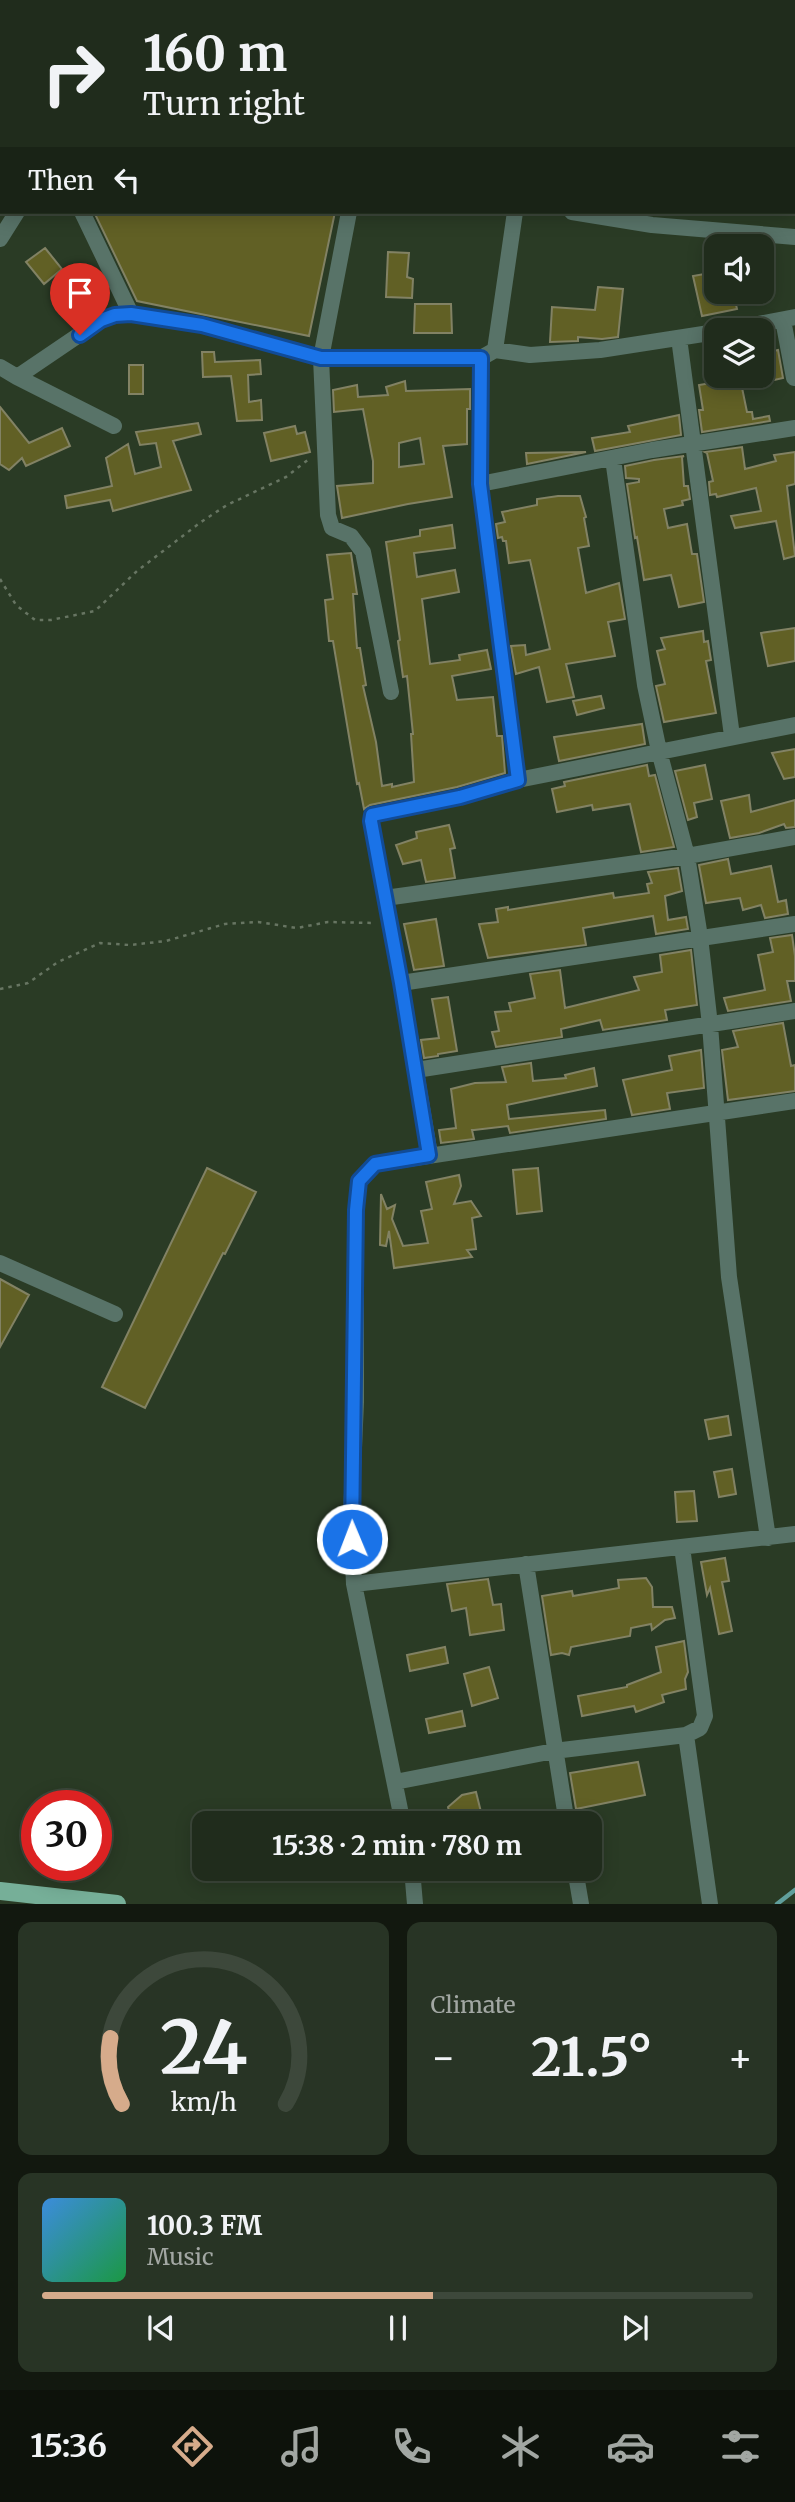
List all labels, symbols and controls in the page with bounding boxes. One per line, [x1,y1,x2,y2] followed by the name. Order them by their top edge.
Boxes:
[143,23,287,84] text: 160 m
[28,28,119,119] icon: right
[143,84,305,124] text: Turn right
[108,161,146,199] icon: left
[28,164,94,197] text: Then
[704,234,774,388] map controls
[704,234,774,304] button: sound
[50,263,110,335] pin
[61,274,99,312] icon: arrive
[704,318,774,388] button: layers
[315,1502,389,1576] position arrow
[21,1790,112,1881] speed limit sign: 30
[272,1829,522,1862] text: 15:38 · 2 min · 780 m
[431,1990,516,2019] text: Climate
[159,2003,247,2095] text: 24
[531,2025,652,2090] text: 21.5°
[431,2034,456,2081] text: −
[728,2034,753,2081] text: +
[170,2086,236,2118] text: km/h
[147,2209,262,2242] text: 100.3 FM
[147,2242,214,2271] text: Music
[142,2309,180,2347] icon: previous
[379,2309,417,2347] icon: pause
[616,2309,654,2347] icon: next
[168,2422,217,2471] icon: directions
[277,2422,326,2471] icon: music
[387,2422,436,2471] icon: phone
[496,2422,545,2471] icon: climate
[606,2422,655,2471] icon: car
[716,2422,765,2471] icon: filters
[30,2426,107,2466] text: 15:36

